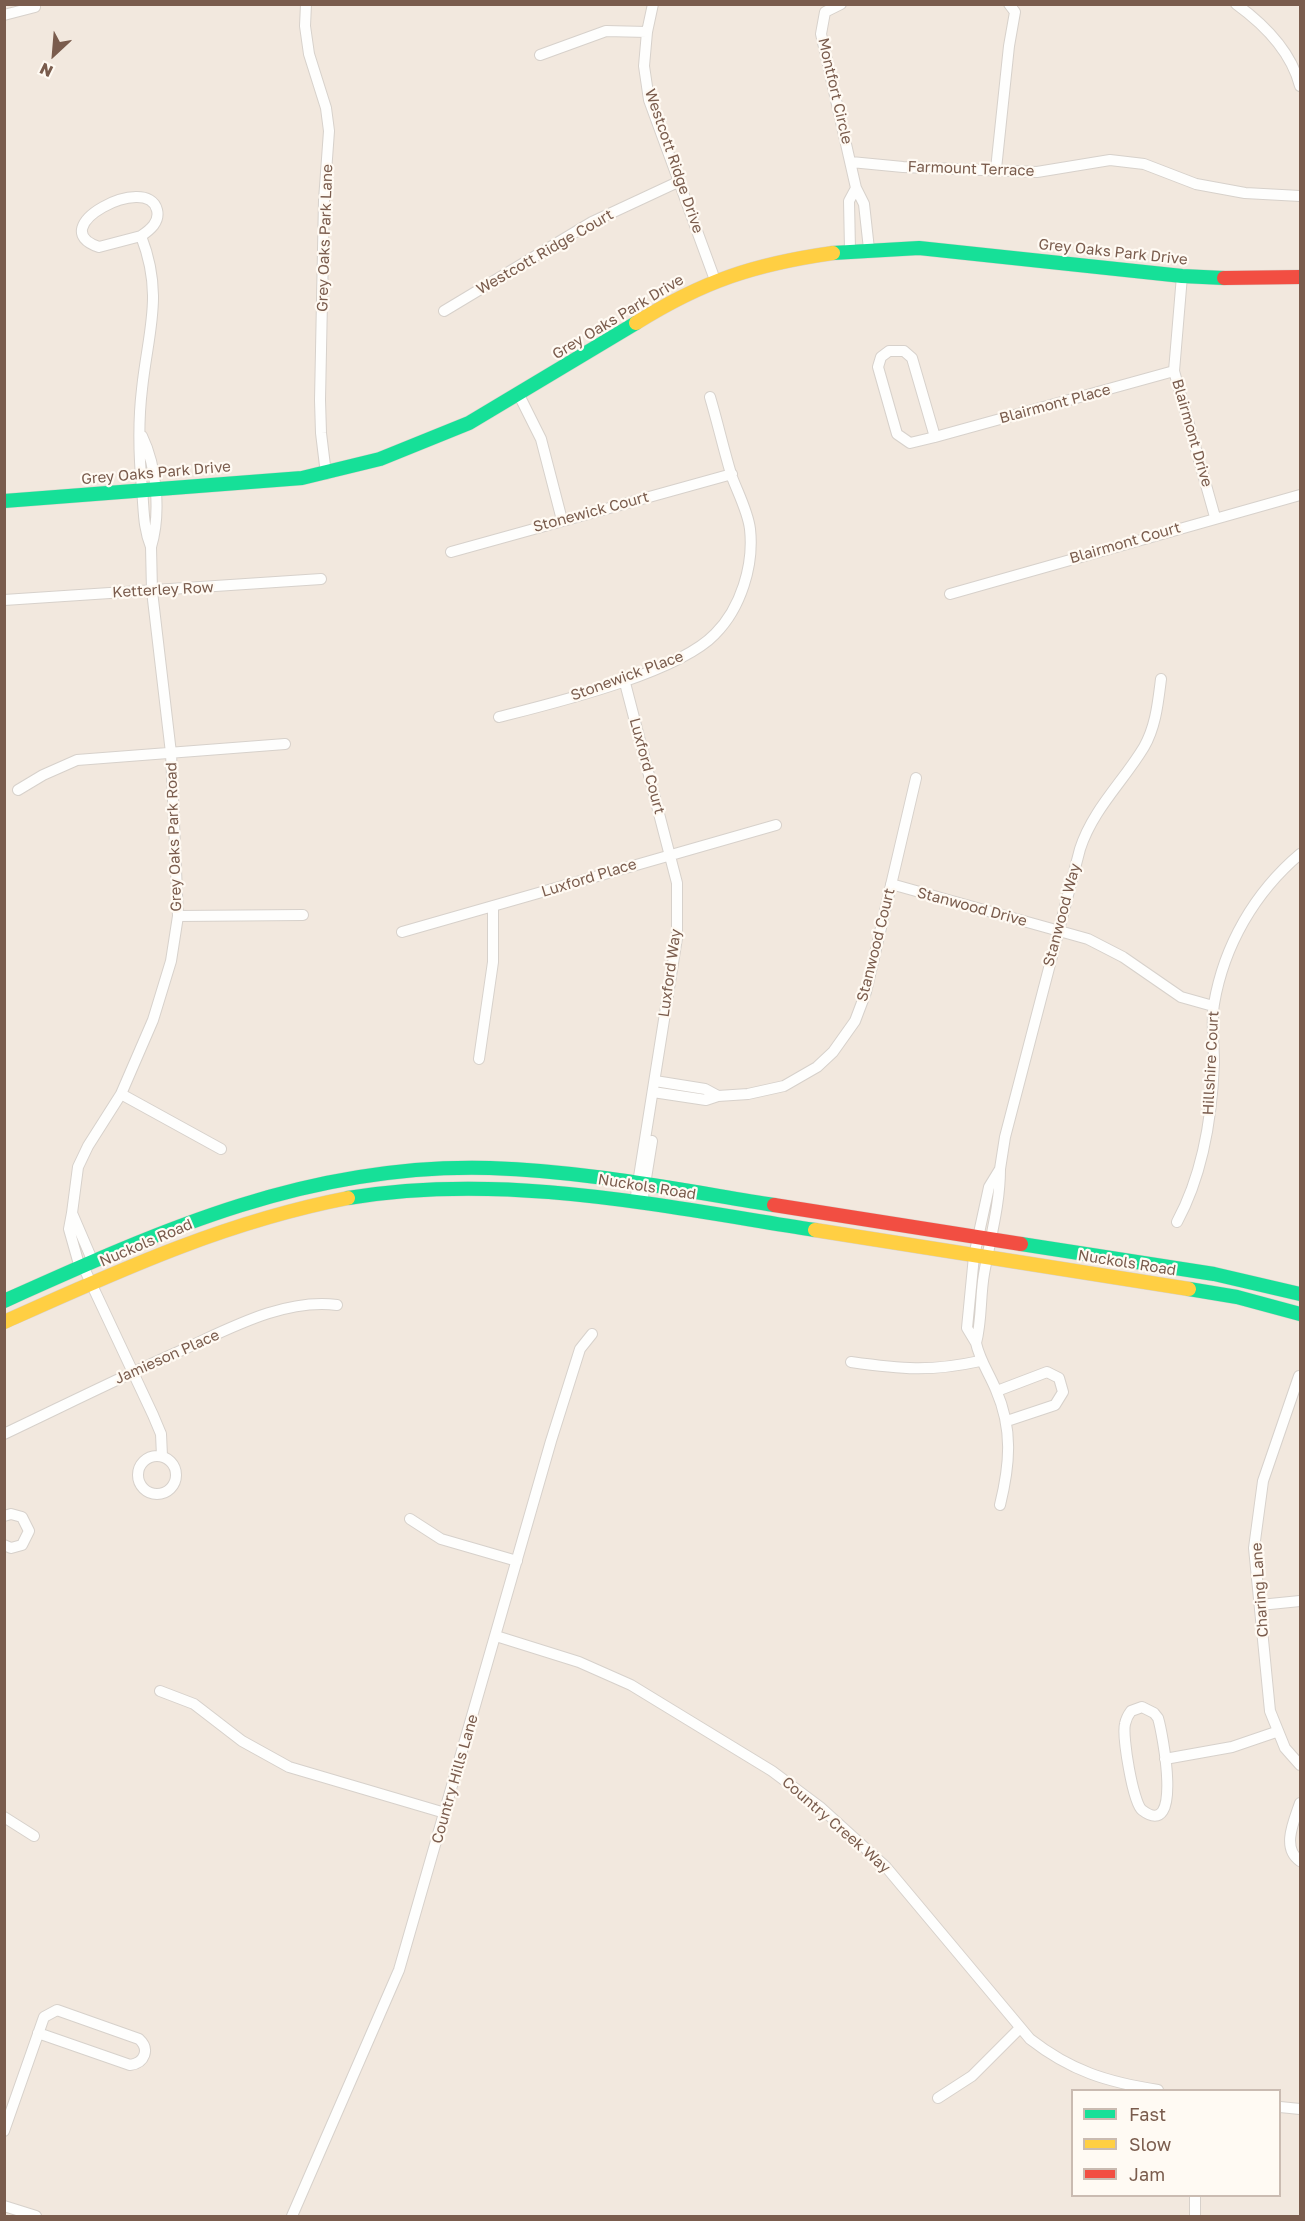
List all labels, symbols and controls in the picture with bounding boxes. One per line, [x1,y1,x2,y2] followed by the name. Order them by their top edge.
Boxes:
[24,24,84,84] north arrow
[814,36,856,146] street label: Montfort Circle
[36,59,56,82] text: N
[641,86,707,236] street label: Westcott Ridge Drive
[907,158,1035,180] street label: Farmount Terrace
[313,164,337,312] street label: Grey Oaks Park Lane
[473,206,617,298] street label: Westcott Ridge Court
[1037,235,1189,269] street label: Grey Oaks Park Drive
[549,271,687,363] street label: Grey Oaks Park Drive
[1168,377,1216,489] street label: Blairmont Drive
[997,381,1113,427] street label: Blairmont Place
[81,457,231,489] street label: Grey Oaks Park Drive
[531,488,651,536] street label: Stonewick Court
[1067,519,1183,567] street label: Blairmont Court
[112,578,214,602] street label: Ketterley Row
[568,647,686,705] street label: Stonewick Place
[625,716,669,816] street label: Luxford Court
[162,762,186,912] street label: Grey Oaks Park Road
[539,855,639,901] street label: Luxford Place
[1040,861,1084,969] street label: Stanwood Way
[915,884,1029,930] street label: Stanwood Drive
[853,886,899,1004] street label: Stanwood Court
[655,928,685,1018] street label: Luxford Way
[1199,1010,1223,1116] street label: Hillshire Court
[597,1170,697,1204] street label: Nuckols Road
[97,1215,195,1271] street label: Nuckols Road
[1077,1246,1177,1280] street label: Nuckols Road
[112,1326,222,1388] street label: Jamieson Place
[1248,1542,1272,1638] street label: Charing Lane
[428,1712,482,1846] street label: Country Hills Lane
[778,1773,894,1877] street label: Country Creek Way
[1071,2089,1281,2197] legend
[1129,2103,1166,2125] text: Fast
[1129,2133,1171,2155] text: Slow
[1129,2163,1165,2185] text: Jam

